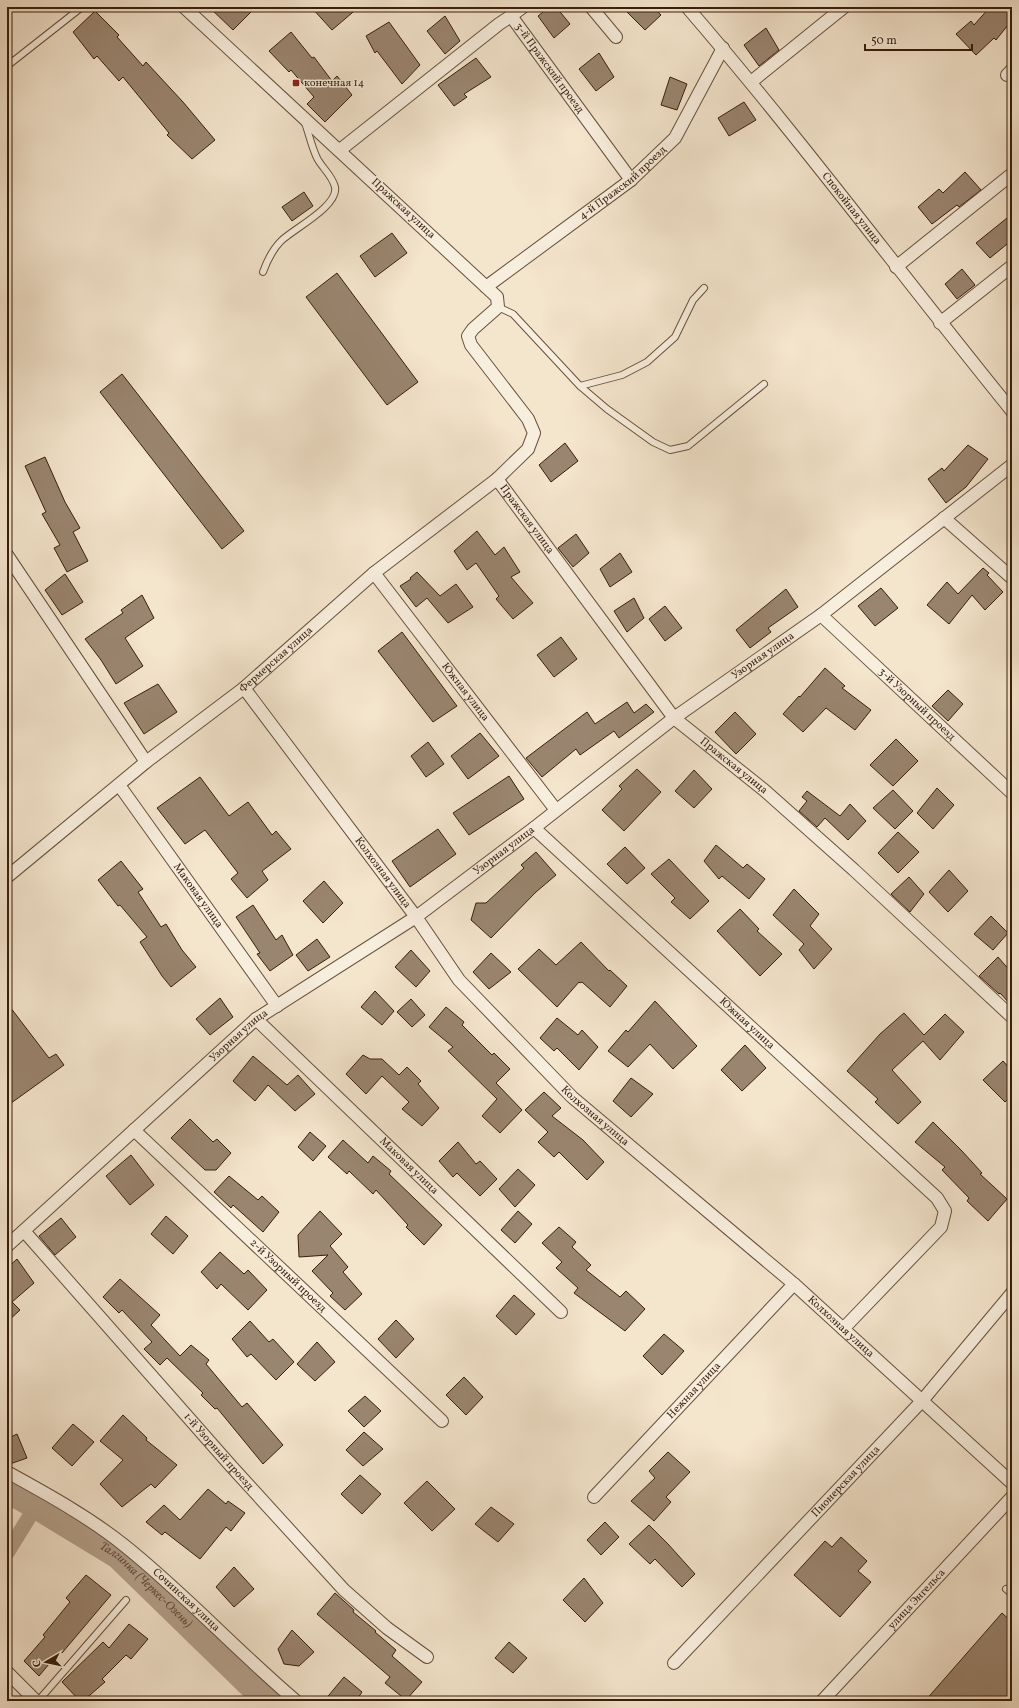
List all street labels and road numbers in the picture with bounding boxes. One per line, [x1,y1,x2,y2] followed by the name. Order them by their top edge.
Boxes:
[511,20,588,117] street label: 3-й Пражский проезд
[576,142,670,223] street label: 4-й Пражский проезд
[818,169,885,248] street label: Спокойная улица
[368,175,439,243] street label: Пражская улица
[496,481,558,557] street label: Пражская улица
[236,623,317,696] street label: Фермерская улица
[728,628,798,683] street label: Узорная улица
[438,659,493,725] street label: Южная улица
[875,665,959,745] street label: 3-й Узорный проезд
[697,734,771,798] street label: Пражская улица
[470,822,538,879] street label: Узорная улица
[351,834,415,912] street label: Колхозная улица
[170,860,227,932] street label: Маковая улица
[716,994,778,1053] street label: Южная улица
[206,1006,271,1065] street label: Узорная улица
[558,1082,633,1150] street label: Колхозная улица
[376,1134,442,1198] street label: Маковая улица
[246,1236,330,1316] street label: 2-й Узорный проезд
[804,1292,878,1361] street label: Колхозная улица
[664,1359,725,1422] street label: Нежная улица
[180,1410,257,1494] street label: 1-й Узорный проезд
[808,1442,884,1521] street label: Пионерская улица
[149,1565,224,1635] street label: Сочинская улица
[885,1565,949,1633] street label: улица Энгельса

